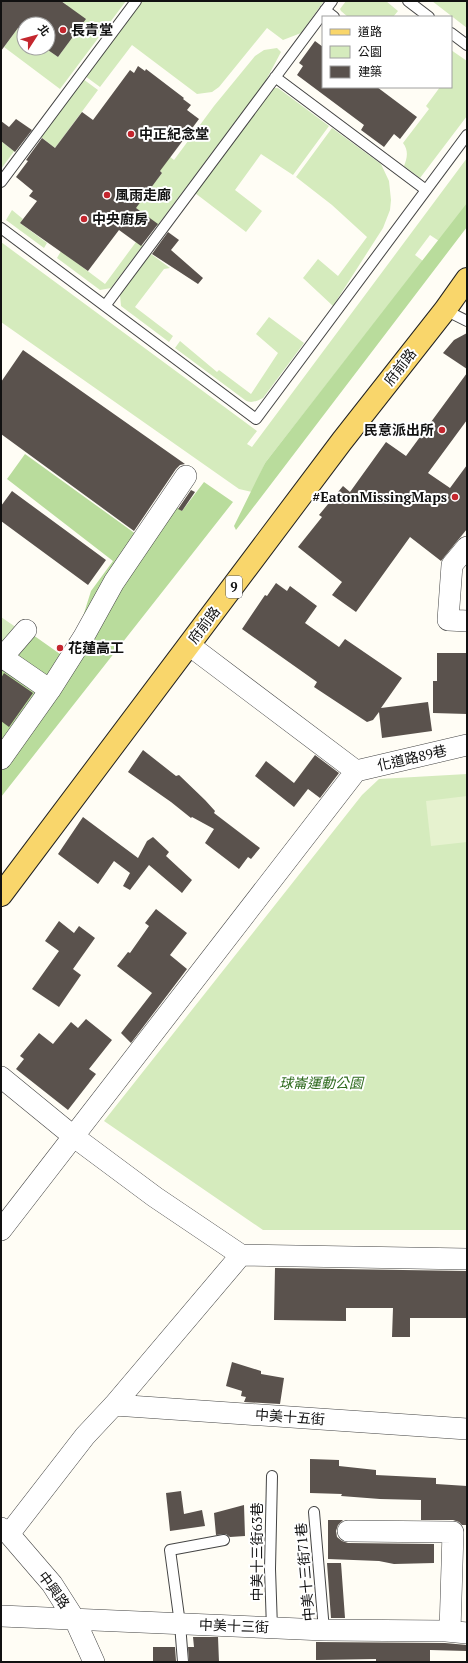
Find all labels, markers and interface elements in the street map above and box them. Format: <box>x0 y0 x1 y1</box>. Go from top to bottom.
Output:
north arrow <box>16 16 56 56</box>
legend <box>322 16 452 88</box>
place label: 長青堂 <box>71 20 113 39</box>
text: 北 <box>35 22 53 39</box>
text: 道路 <box>358 24 382 39</box>
marker: 長青堂 <box>58 25 68 35</box>
text: 公園 <box>358 44 382 59</box>
text: 建築 <box>358 64 382 79</box>
place label: 中正紀念堂 <box>139 124 209 143</box>
marker: 中正紀念堂 <box>126 129 136 139</box>
place label: 風雨走廊 <box>115 185 171 204</box>
marker: 風雨走廊 <box>102 190 112 200</box>
place label: 中央廚房 <box>92 209 148 228</box>
marker: 中央廚房 <box>79 214 89 224</box>
street label: 府前路 <box>379 344 420 389</box>
place label: 民意派出所 <box>364 420 434 439</box>
marker: 民意派出所 <box>437 425 447 435</box>
place label: #EatonMissingMaps <box>312 487 447 506</box>
marker: #EatonMissingMaps <box>450 492 460 502</box>
road number: 9 <box>226 576 242 598</box>
street label: 府前路 <box>183 602 224 647</box>
place label: 花蓮高工 <box>68 638 124 657</box>
marker: 花蓮高工 <box>55 643 65 653</box>
street label: 化道路89巷 <box>375 740 449 775</box>
park label: 球崙運動公園 <box>279 1073 365 1092</box>
street label: 中美十五街 <box>254 1405 326 1428</box>
street label: 中美十三街63巷 <box>247 1503 266 1601</box>
street label: 中美十三街71巷 <box>291 1522 318 1622</box>
street label: 中興路 <box>34 1567 74 1612</box>
street label: 中美十三街 <box>199 1615 269 1636</box>

